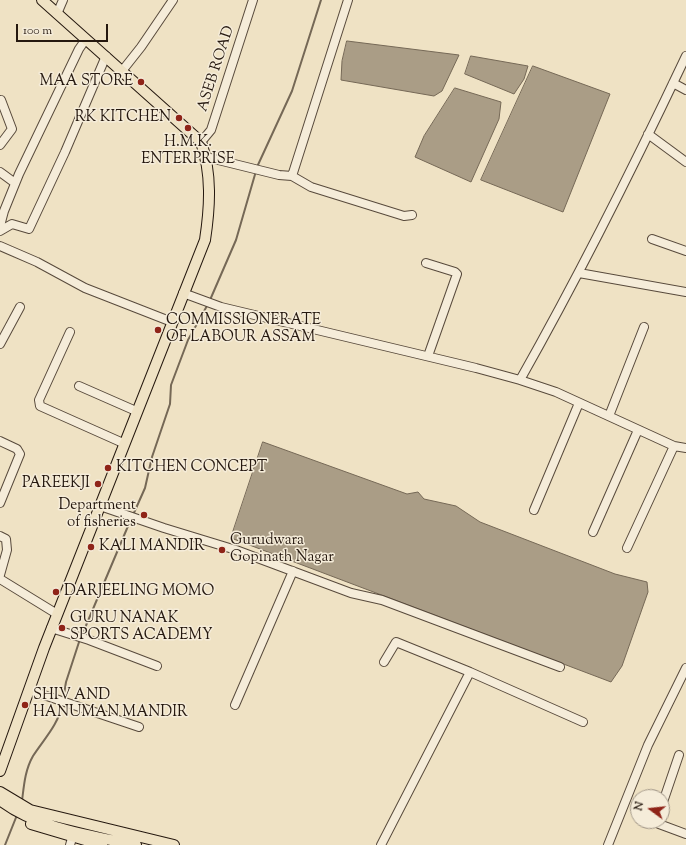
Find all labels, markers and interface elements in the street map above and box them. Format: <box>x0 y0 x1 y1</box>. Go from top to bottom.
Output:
scale bar <box>18 16 110 42</box>
text: 100 m <box>23 22 52 40</box>
street label: ASEB ROAD <box>195 24 239 114</box>
place label: MAA STORE <box>40 73 133 91</box>
marker: MAA STORE <box>136 77 146 87</box>
place label: RK KITCHEN <box>75 109 171 127</box>
marker: RK KITCHEN <box>174 113 184 123</box>
marker: H.M.K. ENTERPRISE <box>183 123 193 133</box>
place label: H.M.K. ENTERPRISE <box>141 134 235 169</box>
place label: COMMISSIONERATE OF LABOUR ASSAM <box>166 312 321 347</box>
marker: COMMISSIONERATE OF LABOUR ASSAM <box>153 325 163 335</box>
place label: KITCHEN CONCEPT <box>116 459 267 477</box>
marker: KITCHEN CONCEPT <box>103 463 113 473</box>
place label: PAREEKJI <box>22 475 90 493</box>
marker: PAREEKJI <box>93 479 103 489</box>
place label: Department of fisheries <box>58 497 136 532</box>
marker: Department of fisheries <box>139 510 149 520</box>
place label: Gurudwara Gopinath Nagar <box>230 532 334 567</box>
place label: KALI MANDIR <box>99 538 205 556</box>
marker: KALI MANDIR <box>86 542 96 552</box>
marker: Gurudwara Gopinath Nagar <box>217 545 227 555</box>
place label: DARJEELING MOMO <box>64 583 214 601</box>
marker: DARJEELING MOMO <box>51 587 61 597</box>
place label: GURU NANAK SPORTS ACADEMY <box>70 610 213 645</box>
marker: GURU NANAK SPORTS ACADEMY <box>57 623 67 633</box>
place label: SHIV AND HANUMAN MANDIR <box>33 687 188 722</box>
marker: SHIV AND HANUMAN MANDIR <box>20 700 30 710</box>
north arrow <box>630 789 670 829</box>
text: N <box>631 800 648 812</box>

